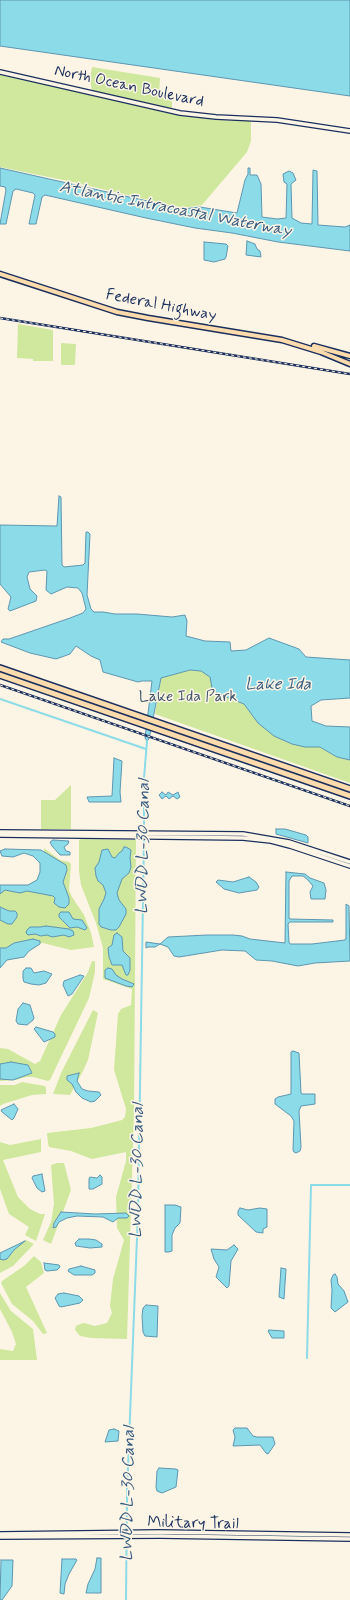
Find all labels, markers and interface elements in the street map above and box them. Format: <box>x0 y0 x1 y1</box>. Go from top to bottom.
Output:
street label: North Ocean Boulevard <box>53 62 205 112</box>
water label: Atlantic Intracoastal Waterway <box>57 178 293 242</box>
street label: Federal Highway <box>104 286 218 326</box>
water label: Lake Ida <box>245 675 311 695</box>
park label: Lake Ida Park <box>139 688 237 708</box>
water label: LWDD L-30 Canal <box>133 779 155 915</box>
water label: LWDD L-30 Canal <box>127 1103 149 1239</box>
water label: LWDD L-30 Canal <box>118 1426 140 1562</box>
street label: Military Trail <box>147 1514 239 1534</box>

